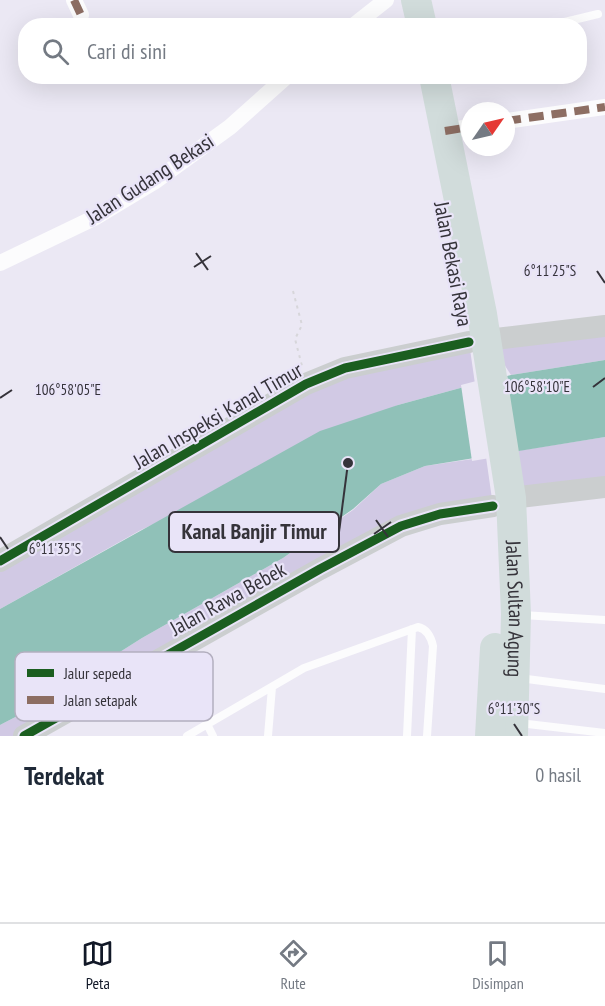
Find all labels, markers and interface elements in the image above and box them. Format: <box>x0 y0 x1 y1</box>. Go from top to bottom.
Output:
search box <box>18 18 587 84</box>
icon: search <box>39 35 72 68</box>
text: Cari di sini <box>87 37 167 65</box>
north arrow <box>461 102 515 156</box>
street label: Jalan Gudang Bekasi <box>80 127 219 230</box>
street label: Jalan Bekasi Raya <box>428 198 479 329</box>
text: 6°11'25"S <box>524 261 576 280</box>
street label: Jalan Inspeksi Kanal Timur <box>127 356 307 475</box>
text: 106°58'10"E <box>504 377 570 396</box>
text: 106°58'05"E <box>35 380 101 399</box>
callout: Kanal Banjir Timur <box>169 512 339 552</box>
text: Kanal Banjir Timur <box>181 517 327 545</box>
text: 6°11'35"S <box>29 539 81 558</box>
street label: Jalan Sultan Agung <box>500 539 530 678</box>
street label: Jalan Rawa Bebek <box>164 556 291 642</box>
legend <box>15 652 213 721</box>
text: Jalur sepeda <box>63 663 132 683</box>
text: Jalan setapak <box>63 690 138 710</box>
text: 6°11'30"S <box>488 699 540 718</box>
text: Terdekat <box>24 759 104 792</box>
text: 0 hasil <box>535 762 581 788</box>
tab: Peta <box>81 937 114 993</box>
tab: Rute <box>277 937 310 993</box>
tab: Disimpan <box>472 937 524 993</box>

